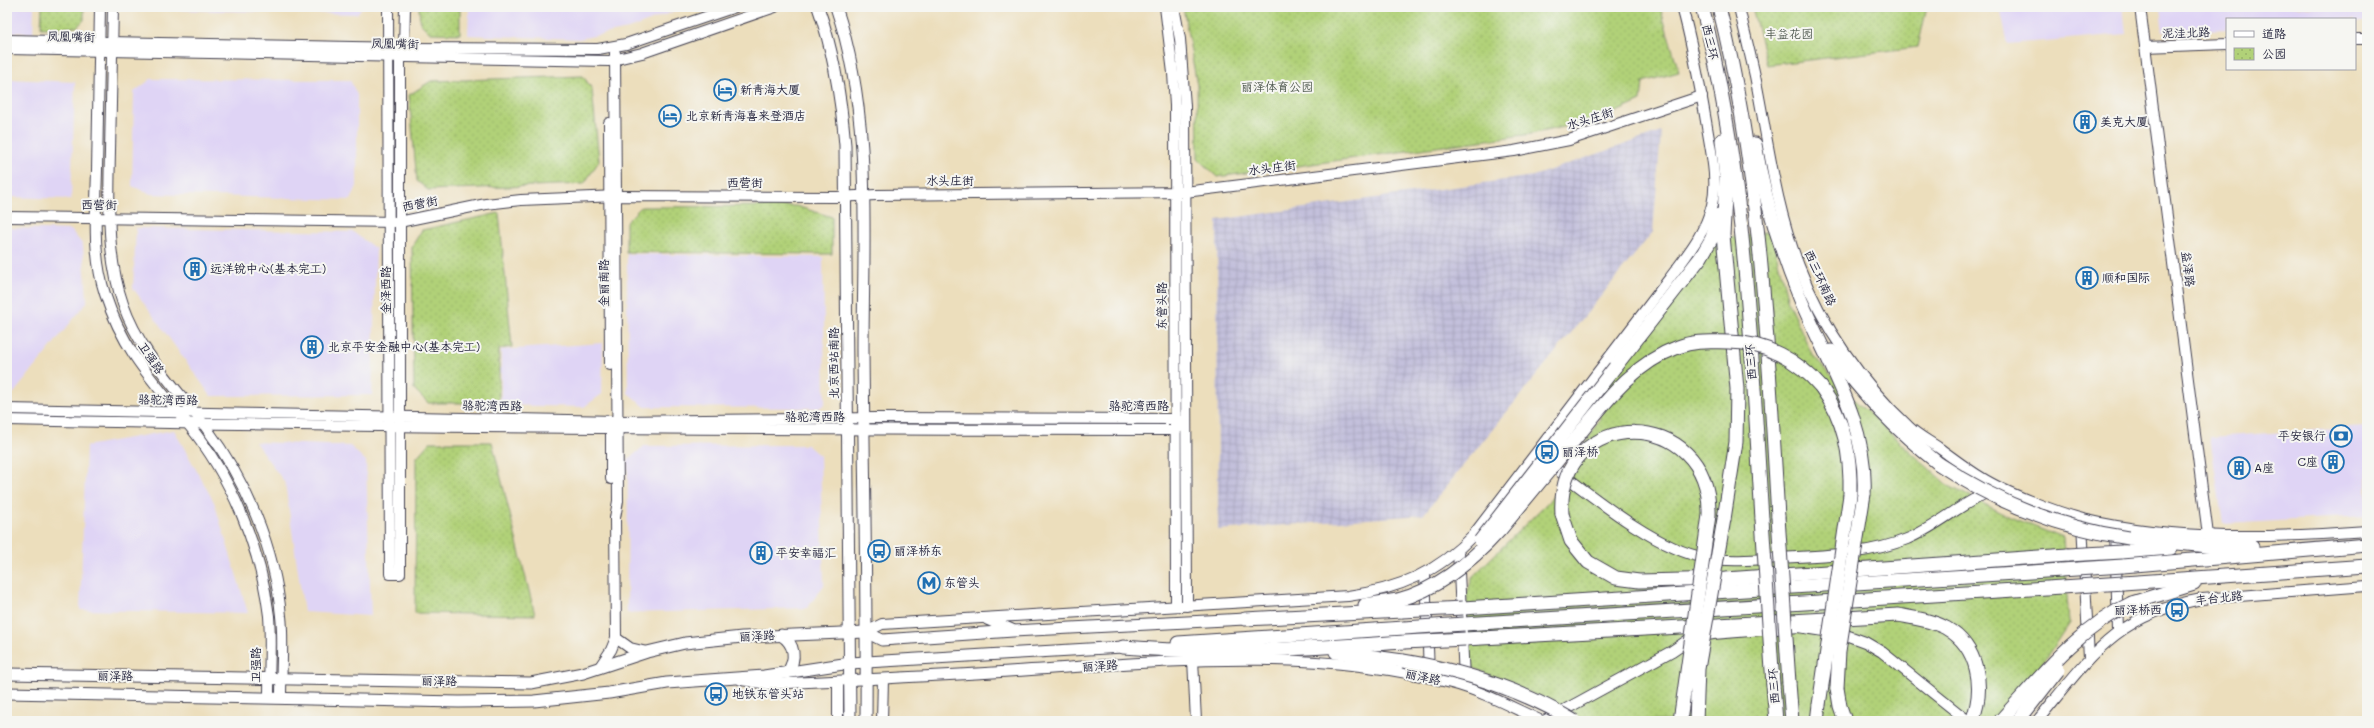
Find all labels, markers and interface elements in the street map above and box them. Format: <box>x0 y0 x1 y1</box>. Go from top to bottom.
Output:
legend <box>2226 18 2356 70</box>
street label: 西三环 <box>1699 22 1723 61</box>
street label: 泥洼北路 <box>2162 23 2210 41</box>
park label: 丰益花园 <box>1765 25 1813 41</box>
text: 道路 <box>2262 25 2286 41</box>
street label: 凤凰嘴街 <box>47 28 95 44</box>
street label: 凤凰嘴街 <box>371 35 419 51</box>
text: 公园 <box>2262 45 2286 61</box>
hotel icon: 新青海大厦 <box>712 77 738 103</box>
park label: 丽泽体育公园 <box>1241 78 1313 94</box>
place label: 新青海大厦 <box>740 81 800 97</box>
hotel icon: 北京新青海喜来登酒店 <box>657 103 683 129</box>
street label: 水头庄街 <box>1564 103 1615 133</box>
place label: 北京新青海喜来登酒店 <box>686 107 806 123</box>
building icon: 美克大厦 <box>2072 109 2098 135</box>
place label: 美克大厦 <box>2100 113 2148 129</box>
street label: 水头庄街 <box>1247 156 1297 178</box>
street label: 水头庄街 <box>926 172 974 188</box>
street label: 西营街 <box>727 174 763 190</box>
street label: 西营街 <box>401 192 439 214</box>
street label: 西营街 <box>81 196 117 212</box>
street label: 西三环南路 <box>1801 247 1840 308</box>
street label: 益泽路 <box>2179 250 2199 288</box>
building icon: 远洋锐中心(基本完工) <box>182 256 208 282</box>
street label: 金丽南路 <box>595 259 611 307</box>
place label: 远洋锐中心(基本完工) <box>210 260 326 276</box>
building icon: 顺和国际 <box>2074 265 2100 291</box>
street label: 金泽西路 <box>377 266 393 314</box>
place label: 顺和国际 <box>2102 269 2150 285</box>
street label: 东管头路 <box>1153 282 1169 330</box>
street label: 北京西站南路 <box>825 327 841 399</box>
building icon: 北京平安金融中心(基本完工) <box>299 334 325 360</box>
street label: 卫强路 <box>135 338 169 377</box>
place label: 北京平安金融中心(基本完工) <box>328 338 480 354</box>
street label: 西三环 <box>1741 344 1759 381</box>
street label: 骆驼湾西路 <box>138 390 198 408</box>
street label: 骆驼湾西路 <box>462 396 522 414</box>
street label: 骆驼湾西路 <box>1109 397 1169 413</box>
street label: 骆驼湾西路 <box>785 408 845 424</box>
bank icon: 平安银行 <box>2328 423 2354 449</box>
place label: 平安银行 <box>2278 427 2326 443</box>
bus stop icon: 丽泽桥 <box>1534 439 1560 465</box>
place label: 丽泽桥 <box>1562 443 1599 459</box>
building icon: C座 <box>2320 449 2346 475</box>
place label: C座 <box>2297 453 2318 469</box>
building icon: A座 <box>2226 455 2252 481</box>
place label: A座 <box>2254 459 2274 475</box>
bus stop icon: 丽泽桥东 <box>866 538 892 564</box>
building icon: 平安幸福汇 <box>748 540 774 566</box>
place label: 丽泽桥东 <box>894 542 942 558</box>
place label: 平安幸福汇 <box>776 544 836 560</box>
metro station icon: 东管头 <box>916 570 942 596</box>
place label: 东管头 <box>944 574 980 590</box>
street label: 丰台北路 <box>2194 587 2244 607</box>
bus stop icon: 丽泽桥西 <box>2164 597 2190 623</box>
place label: 丽泽桥西 <box>2114 601 2162 617</box>
street label: 丽泽路 <box>739 626 775 644</box>
street label: 卫强路 <box>247 647 263 683</box>
street label: 丽泽路 <box>1081 656 1118 674</box>
street label: 丽泽路 <box>1404 664 1442 688</box>
street label: 丽泽路 <box>97 667 133 683</box>
street label: 西三环 <box>1764 668 1782 705</box>
street label: 丽泽路 <box>421 672 457 688</box>
bus stop icon: 地铁东管头站 <box>703 681 729 707</box>
place label: 地铁东管头站 <box>732 685 804 701</box>

